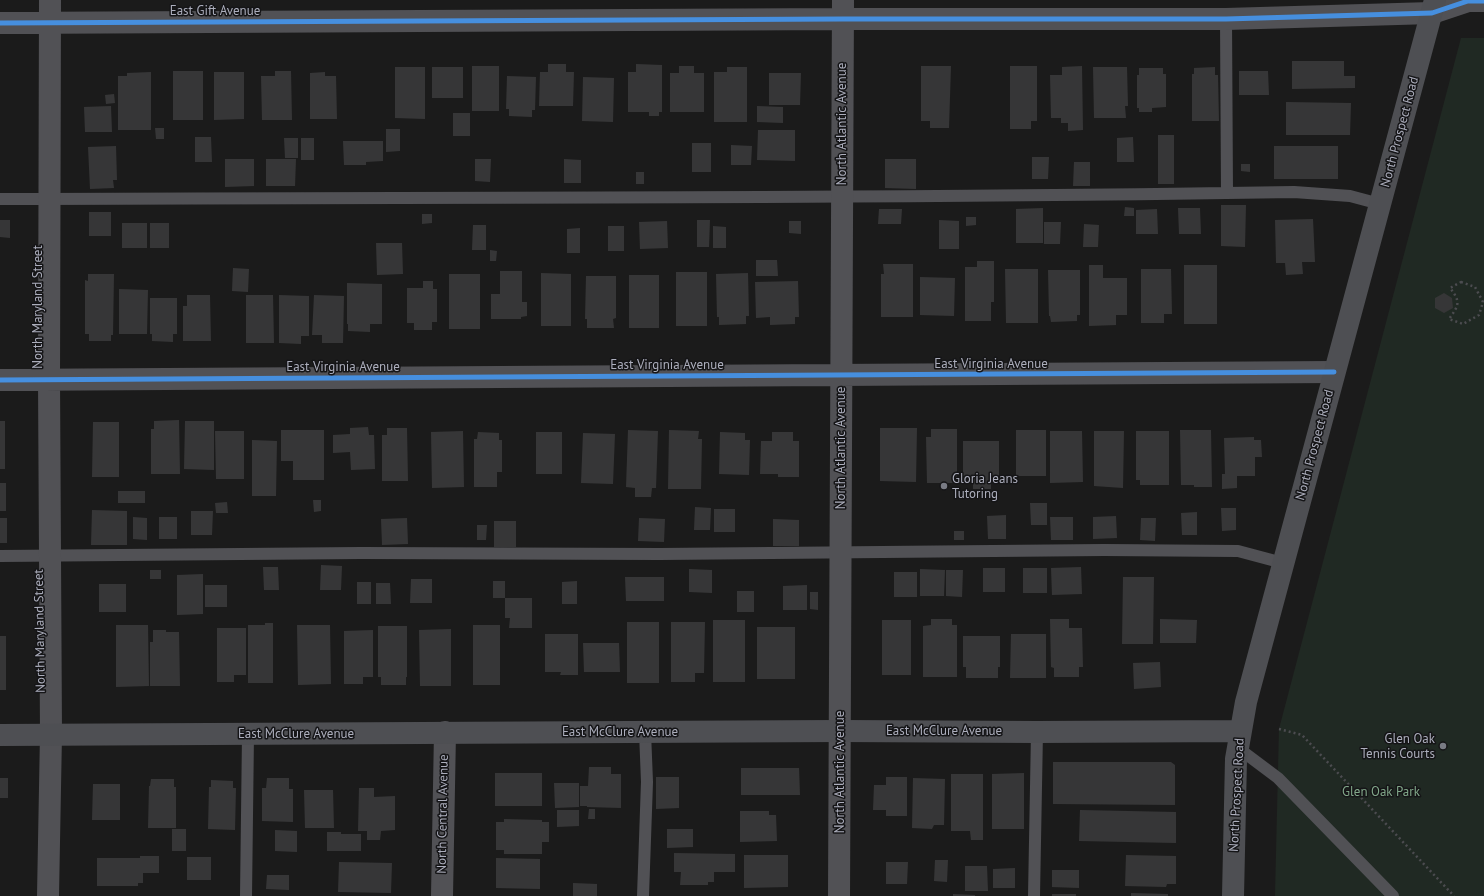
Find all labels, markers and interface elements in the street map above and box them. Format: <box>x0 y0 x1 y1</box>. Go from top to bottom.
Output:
street label: East Gift Avenue <box>170 3 260 19</box>
street label: North Atlantic Avenue <box>834 63 850 185</box>
street label: North Prospect Road <box>1378 75 1422 189</box>
street label: North Maryland Street <box>30 245 46 369</box>
street label: East Virginia Avenue <box>934 356 1048 372</box>
street label: East Virginia Avenue <box>610 357 724 373</box>
street label: East Virginia Avenue <box>286 359 400 375</box>
street label: North Atlantic Avenue <box>833 387 849 509</box>
street label: North Prospect Road <box>1293 388 1337 502</box>
place label: Gloria Jeans Tutoring <box>952 471 1018 502</box>
marker: Gloria Jeans Tutoring <box>939 481 949 491</box>
street label: North Maryland Street <box>31 569 49 693</box>
street label: North Atlantic Avenue <box>832 711 848 833</box>
street label: East McClure Avenue <box>886 723 1002 739</box>
street label: East McClure Avenue <box>562 724 678 740</box>
street label: East McClure Avenue <box>238 726 354 742</box>
place label: Glen Oak Tennis Courts <box>1361 731 1435 762</box>
street label: North Prospect Road <box>1226 738 1248 852</box>
marker: Glen Oak Tennis Courts <box>1438 741 1448 751</box>
street label: North Central Avenue <box>434 754 452 874</box>
park label: Glen Oak Park <box>1342 784 1420 800</box>

